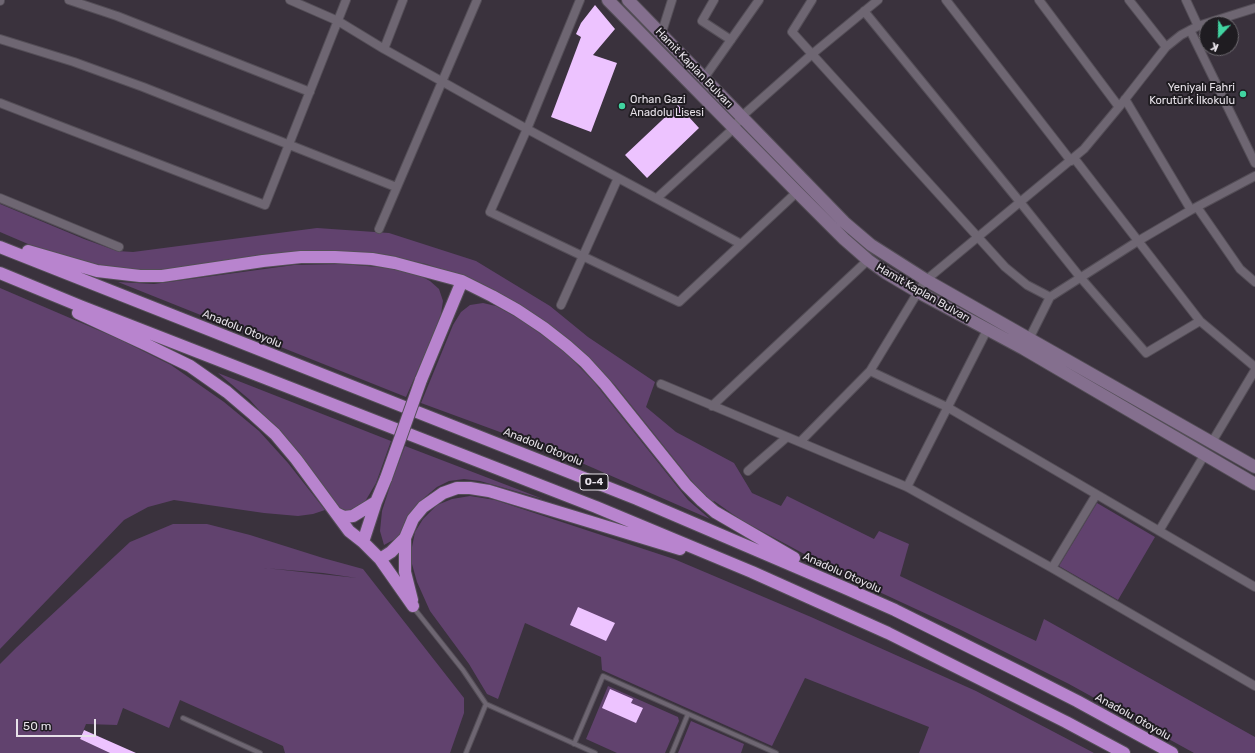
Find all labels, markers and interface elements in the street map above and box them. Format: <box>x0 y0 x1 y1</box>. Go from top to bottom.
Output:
north arrow <box>1199 16 1239 56</box>
street label: Hamit Kaplan Bulvarı <box>652 25 736 111</box>
text: K <box>1209 39 1221 54</box>
place label: Yeniyalı Fahri Korutürk İlkokulu <box>1149 81 1235 107</box>
marker: Yeniyalı Fahri Korutürk İlkokulu <box>1238 89 1248 99</box>
place label: Orhan Gazi Anadolu Lisesi <box>630 93 704 119</box>
marker: Orhan Gazi Anadolu Lisesi <box>617 101 627 111</box>
street label: Hamit Kaplan Bulvarı <box>874 261 972 325</box>
street label: Anadolu Otoyolu <box>200 307 284 351</box>
street label: Anadolu Otoyolu <box>501 425 585 469</box>
road number: O-4 <box>580 474 608 490</box>
street label: Anadolu Otoyolu <box>801 550 883 596</box>
street label: Anadolu Otoyolu <box>1093 691 1173 743</box>
scale bar <box>18 711 98 737</box>
text: 50 m <box>23 719 51 733</box>

